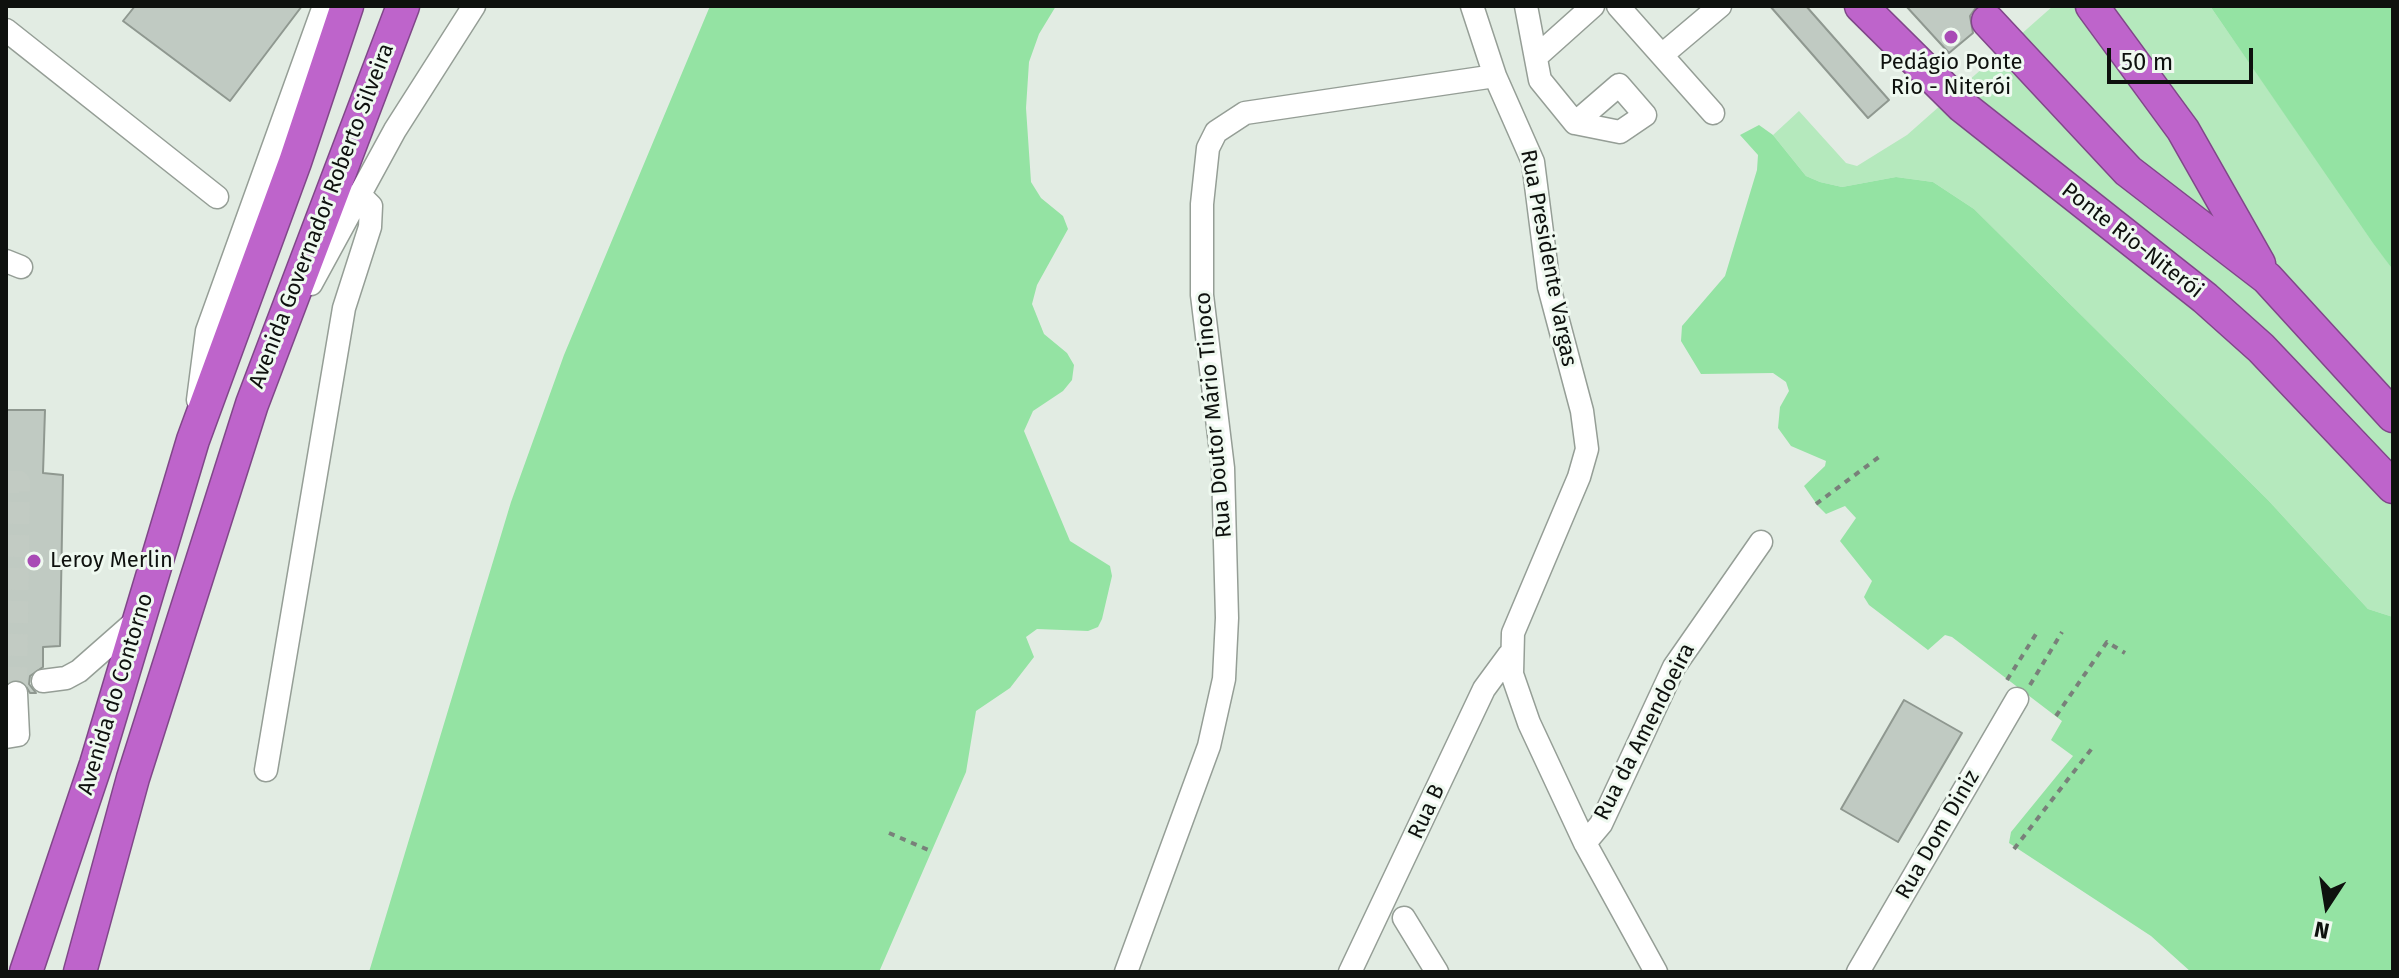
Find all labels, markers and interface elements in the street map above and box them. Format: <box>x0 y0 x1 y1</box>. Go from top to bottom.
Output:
marker: Pedágio Ponte Rio - Niterói <box>1942 28 1960 46</box>
scale bar <box>2111 32 2257 82</box>
street label: Avenida Governador Roberto Silveira <box>244 40 400 392</box>
text: 50 m <box>2121 48 2173 76</box>
place label: Pedágio Ponte Rio - Niterói <box>1880 50 2022 102</box>
street label: Rua Presidente Vargas <box>1514 147 1582 369</box>
street label: Ponte Rio-Niterói <box>2056 178 2208 304</box>
street label: Rua Doutor Mário Tinoco <box>1190 291 1238 539</box>
place label: Leroy Merlin <box>50 548 173 574</box>
marker: Leroy Merlin <box>25 552 43 570</box>
street label: Avenida do Contorno <box>73 590 159 798</box>
street label: Rua da Amendoeira <box>1589 639 1701 825</box>
street label: Rua Dom Diniz <box>1890 766 1986 904</box>
street label: Rua B <box>1403 780 1451 844</box>
north arrow <box>2287 866 2367 946</box>
text: N <box>2312 915 2332 945</box>

